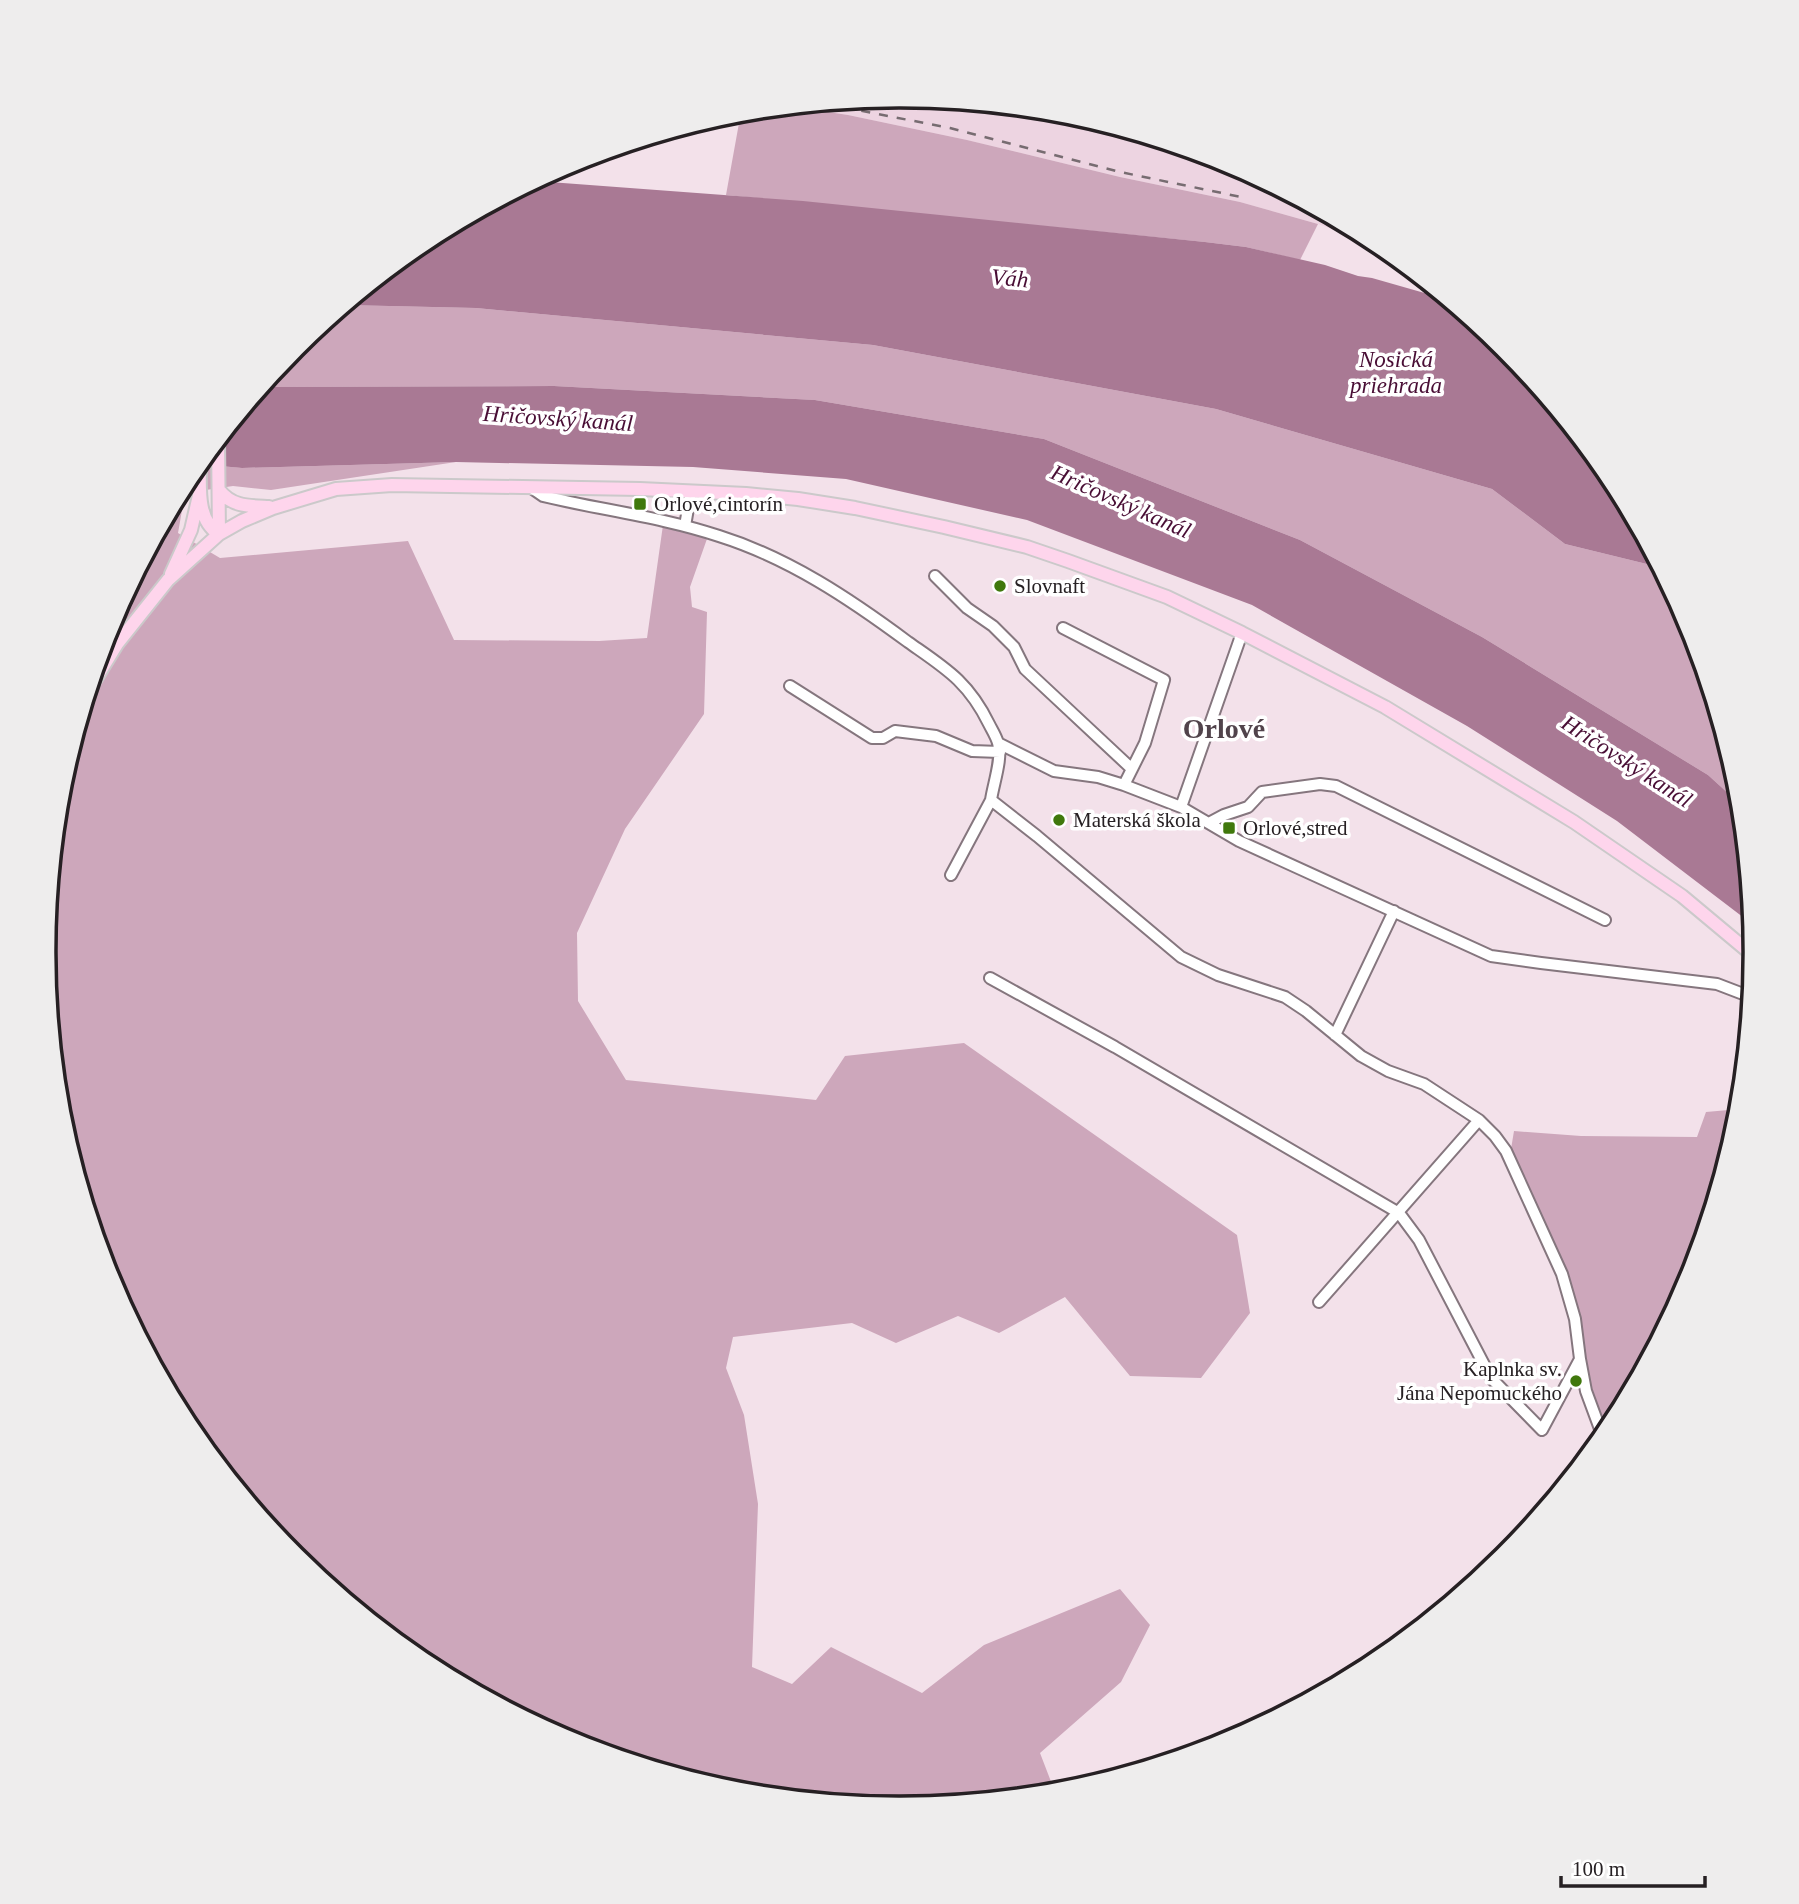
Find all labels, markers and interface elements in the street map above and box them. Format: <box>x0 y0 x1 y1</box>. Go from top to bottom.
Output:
water label: Váh <box>990 264 1030 293</box>
water label: Nosická priehrada <box>1348 347 1442 398</box>
water label: Hričovský kanál <box>481 401 634 436</box>
water label: Hričovský kanál <box>1046 459 1194 543</box>
place label: Orlové,cintorín <box>654 492 783 516</box>
marker: Orlové,cintorín <box>632 496 648 512</box>
place label: Slovnaft <box>1014 574 1085 598</box>
marker: Slovnaft <box>992 578 1008 594</box>
water label: Hričovský kanál <box>1556 710 1696 813</box>
district label: Orlové <box>1183 713 1265 744</box>
place label: Materská škola <box>1073 808 1201 832</box>
marker: Materská škola <box>1051 812 1067 828</box>
place label: Orlové,stred <box>1243 816 1348 840</box>
marker: Orlové,stred <box>1221 820 1237 836</box>
place label: Kaplnka sv. Jána Nepomuckého <box>1397 1357 1562 1405</box>
marker: Kaplnka sv. Jána Nepomuckého <box>1568 1373 1584 1389</box>
scale bar <box>1561 1844 1704 1888</box>
text: 100 m <box>1572 1857 1625 1881</box>

